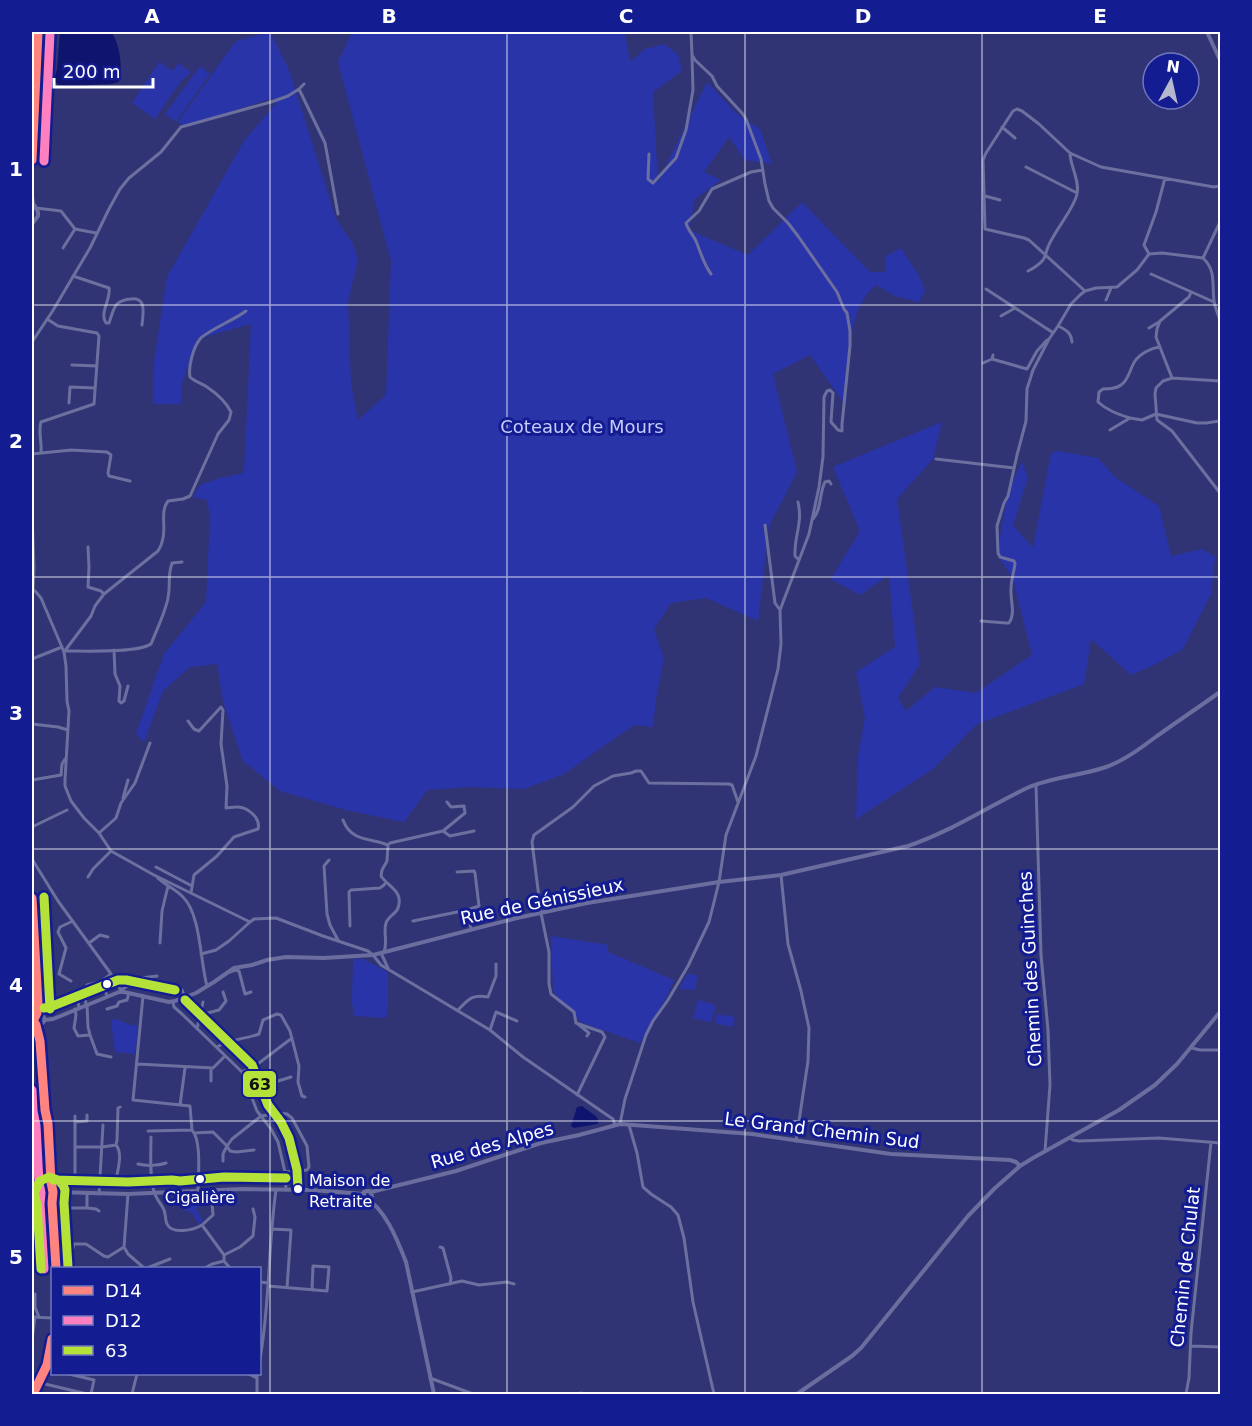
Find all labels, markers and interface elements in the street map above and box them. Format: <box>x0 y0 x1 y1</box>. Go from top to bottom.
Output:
text: A <box>144 4 160 28</box>
text: B <box>381 4 397 28</box>
text: C <box>619 4 633 28</box>
text: D <box>855 4 871 28</box>
text: E <box>1093 4 1107 28</box>
scale bar <box>54 51 153 89</box>
north arrow <box>1141 51 1201 111</box>
text: N <box>1165 56 1181 77</box>
text: 200 m <box>63 61 121 82</box>
text: 1 <box>9 157 23 181</box>
park label: Coteaux de Mours <box>500 416 664 437</box>
text: 2 <box>9 429 23 453</box>
text: 3 <box>9 701 23 725</box>
street label: Chemin des Guinches <box>1014 871 1046 1067</box>
street label: Rue de Génissieux <box>458 873 626 929</box>
text: 4 <box>9 973 23 997</box>
unlabelled marker <box>101 978 113 990</box>
line badge: 63 <box>242 1070 277 1098</box>
text: 63 <box>249 1075 271 1094</box>
street label: Le Grand Chemin Sud <box>723 1108 921 1152</box>
street label: Rue des Alpes <box>428 1117 556 1173</box>
place label: Maison de Retraite <box>309 1171 390 1211</box>
marker: Cigalière <box>194 1173 206 1185</box>
marker: Maison de Retraite <box>292 1183 304 1195</box>
street label: Chemin de Chulat <box>1166 1186 1204 1348</box>
place label: Cigalière <box>165 1188 235 1207</box>
text: 5 <box>9 1245 23 1269</box>
legend <box>51 1267 261 1375</box>
text: D14 <box>105 1280 142 1301</box>
text: D12 <box>105 1310 142 1331</box>
text: 63 <box>105 1340 128 1361</box>

